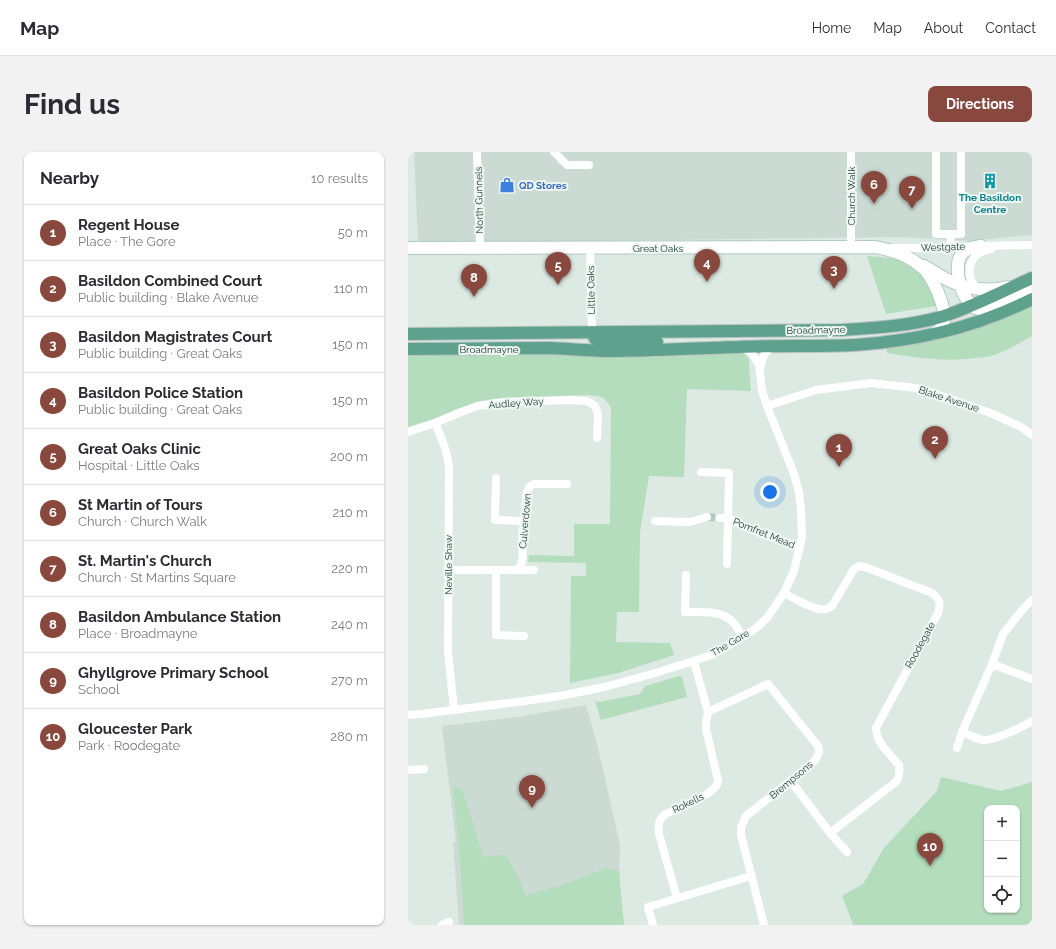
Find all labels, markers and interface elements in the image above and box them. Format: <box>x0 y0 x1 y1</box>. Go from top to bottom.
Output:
text: Map <box>20 17 59 39</box>
text: Home <box>812 20 851 36</box>
text: Map <box>873 20 902 36</box>
text: About <box>924 20 963 36</box>
text: Contact <box>985 20 1036 36</box>
button: Directions <box>928 86 1032 122</box>
text: Find us <box>24 88 120 121</box>
street label: North Gunnels <box>473 166 485 234</box>
street label: Church Walk <box>846 166 857 225</box>
text: Nearby <box>40 168 99 188</box>
text: 10 results <box>311 171 368 186</box>
pin: 6 <box>861 171 887 204</box>
building icon: The Basildon Centre <box>981 172 999 190</box>
shop icon: QD Stores <box>498 176 516 194</box>
pin: 7 <box>899 176 925 209</box>
place label: QD Stores <box>519 180 567 191</box>
place label: The Basildon Centre <box>959 192 1021 215</box>
text: Regent House <box>78 216 179 234</box>
text: 1 <box>50 225 56 240</box>
text: 50 m <box>338 225 368 240</box>
text: Place · The Gore <box>78 234 176 249</box>
street label: Westgate <box>921 241 966 253</box>
street label: Great Oaks <box>633 243 684 254</box>
pin: 4 <box>694 249 720 282</box>
pin: 5 <box>545 252 571 285</box>
pin: 3 <box>821 256 847 289</box>
pin: 8 <box>461 264 487 297</box>
street label: Little Oaks <box>585 265 597 315</box>
text: Basildon Combined Court <box>78 272 262 290</box>
text: 2 <box>49 281 57 296</box>
text: 110 m <box>334 281 368 296</box>
text: Public building · Blake Avenue <box>78 290 258 305</box>
street label: Broadmayne <box>786 324 846 336</box>
text: Basildon Magistrates Court <box>78 328 272 346</box>
text: 3 <box>49 337 57 352</box>
text: 150 m <box>332 337 368 352</box>
street label: Broadmayne <box>459 344 519 355</box>
text: Public building · Great Oaks <box>78 346 242 361</box>
text: Basildon Police Station <box>78 384 243 402</box>
street label: Blake Avenue <box>917 384 981 414</box>
text: 4 <box>49 393 57 408</box>
text: 150 m <box>332 393 368 408</box>
street label: Audley Way <box>488 396 545 410</box>
text: Public building · Great Oaks <box>78 402 242 417</box>
pin: 2 <box>922 426 948 459</box>
pin: 1 <box>826 434 852 467</box>
text: Great Oaks Clinic <box>78 440 201 458</box>
text: 5 <box>49 449 57 464</box>
text: 200 m <box>330 449 368 464</box>
text: Hospital · Little Oaks <box>78 458 200 473</box>
your location <box>760 482 780 502</box>
street label: Culverdown <box>517 493 533 549</box>
text: St Martin of Tours <box>78 496 203 514</box>
text: 6 <box>49 505 57 520</box>
text: 210 m <box>332 505 368 520</box>
text: Church · Church Walk <box>78 514 207 529</box>
street label: Pomfret Mead <box>731 516 797 550</box>
street label: Neville Shaw <box>443 535 454 595</box>
text: St. Martin's Church <box>78 552 212 570</box>
text: 7 <box>49 561 57 576</box>
text: 220 m <box>331 561 368 576</box>
text: Church · St Martins Square <box>78 570 236 585</box>
text: Basildon Ambulance Station <box>78 608 281 626</box>
text: 8 <box>49 617 57 632</box>
text: 240 m <box>331 617 368 632</box>
street label: Roodegate <box>903 620 937 670</box>
text: Place · Broadmayne <box>78 626 198 641</box>
street label: The Gore <box>709 627 751 659</box>
text: Ghyllgrove Primary School <box>78 664 269 682</box>
text: 9 <box>49 673 57 688</box>
text: 270 m <box>331 673 368 688</box>
text: School <box>78 682 120 697</box>
text: Gloucester Park <box>78 720 192 738</box>
text: 10 <box>46 729 60 744</box>
text: 280 m <box>330 729 368 744</box>
text: Park · Roodegate <box>78 738 180 753</box>
street label: Brempsons <box>767 759 815 801</box>
pin: 9 <box>519 775 545 808</box>
street label: Rokells <box>671 791 706 815</box>
map controls <box>984 805 1020 913</box>
button: + <box>984 805 1020 841</box>
pin: 10 <box>917 833 943 866</box>
button: − <box>984 841 1020 877</box>
button: locate <box>984 877 1020 913</box>

